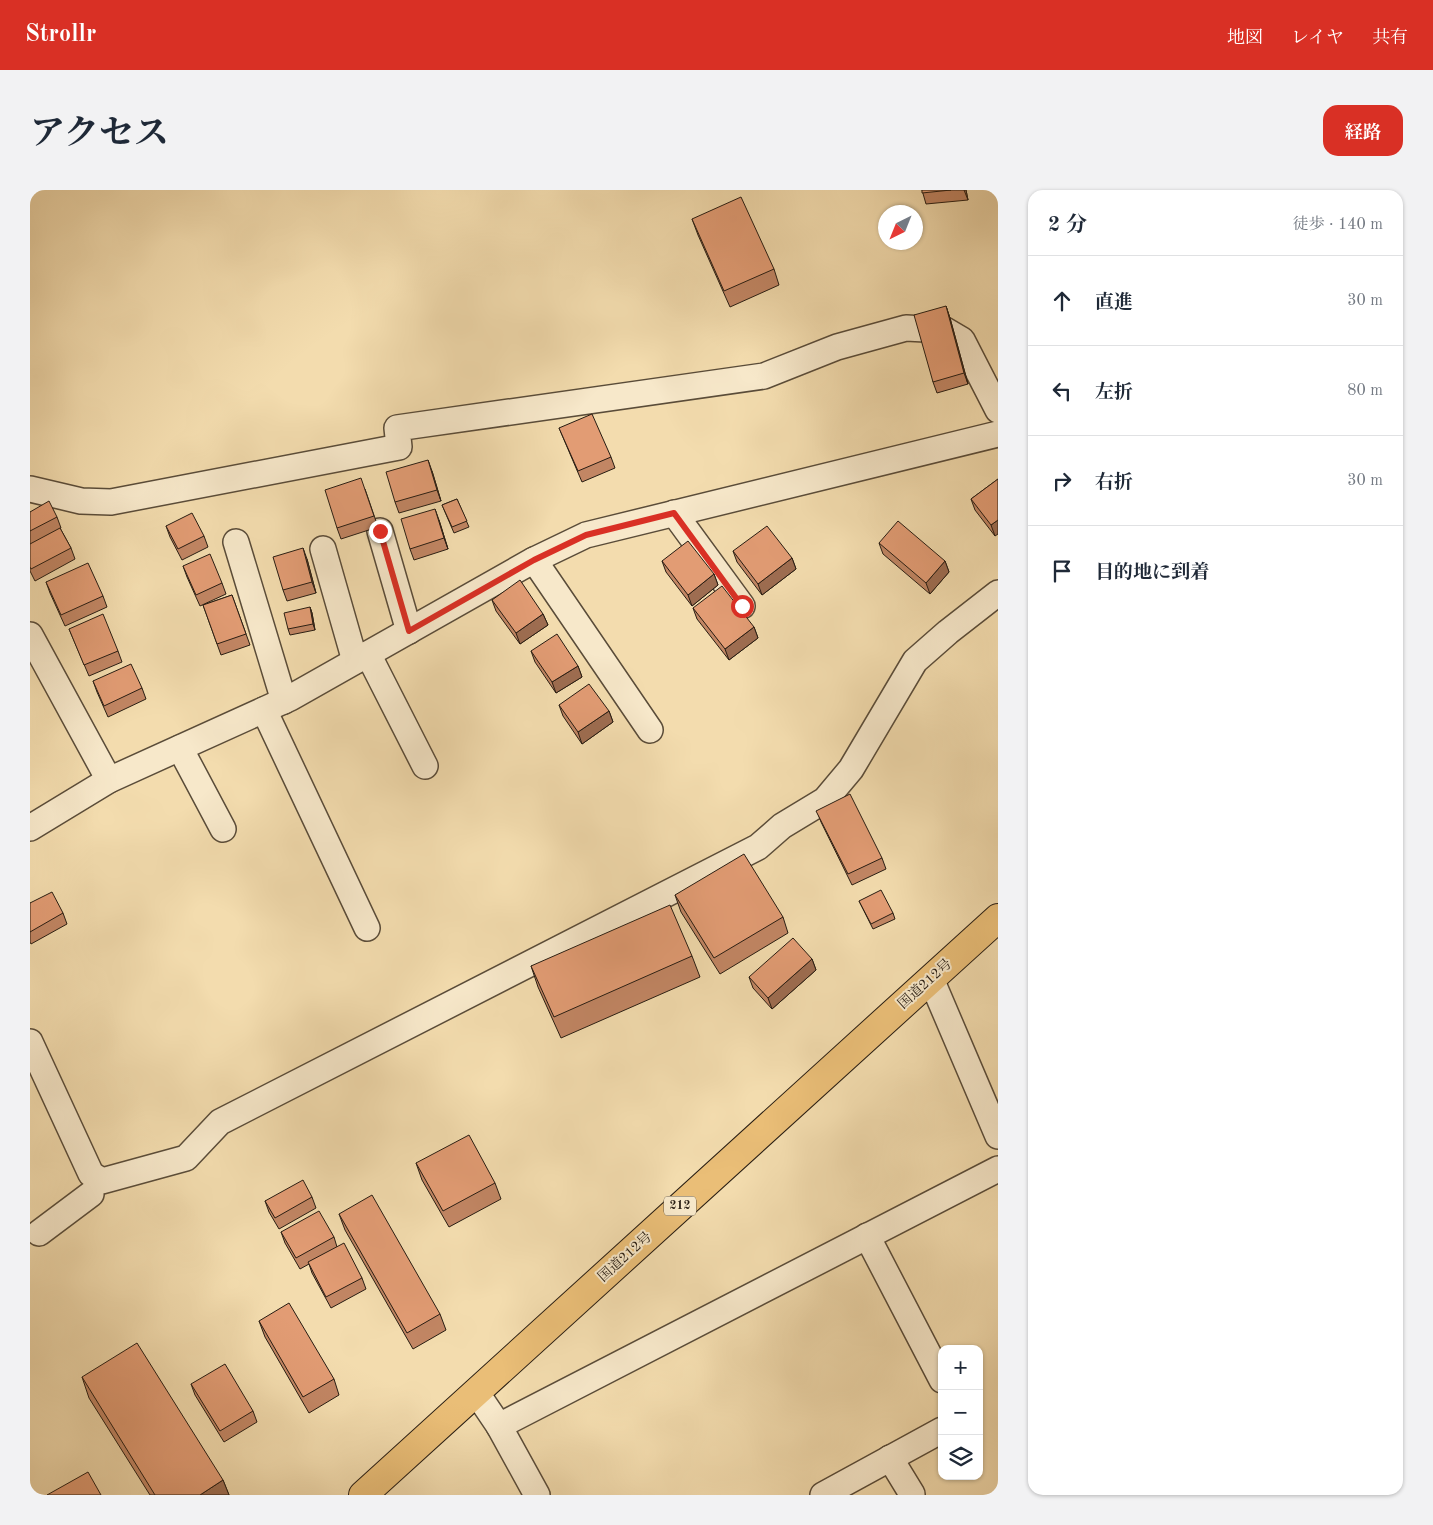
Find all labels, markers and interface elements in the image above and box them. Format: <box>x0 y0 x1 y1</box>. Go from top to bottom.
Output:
text: Strollr <box>25 23 96 47</box>
text: 地図 <box>1227 29 1263 47</box>
text: レイヤ <box>1291 29 1344 47</box>
text: 共有 <box>1372 29 1408 47</box>
button: 経路 <box>1323 105 1403 156</box>
text: アクセス <box>30 117 169 152</box>
north arrow <box>878 205 923 250</box>
text: 2 分 <box>1048 215 1087 236</box>
text: 徒歩 · 140 m <box>1293 217 1383 233</box>
icon: ahead <box>1048 287 1076 315</box>
text: 30 m <box>1347 293 1383 309</box>
text: 直進 <box>1095 294 1133 313</box>
icon: left <box>1048 377 1076 405</box>
text: 80 m <box>1347 383 1383 399</box>
text: 左折 <box>1095 384 1133 403</box>
icon: right <box>1048 467 1076 495</box>
text: 30 m <box>1347 473 1383 489</box>
text: 右折 <box>1095 474 1133 493</box>
route end <box>369 520 392 543</box>
icon: arrive <box>1048 557 1076 585</box>
text: 目的地に到着 <box>1095 564 1209 583</box>
route start <box>731 595 754 618</box>
street label: 国道212号 <box>895 956 954 1011</box>
road number: 212 <box>664 1196 696 1216</box>
street label: 国道212号 <box>595 1229 654 1284</box>
map controls <box>938 1345 983 1480</box>
button: + <box>938 1345 983 1390</box>
button: − <box>938 1390 983 1435</box>
button: layers <box>938 1435 983 1480</box>

